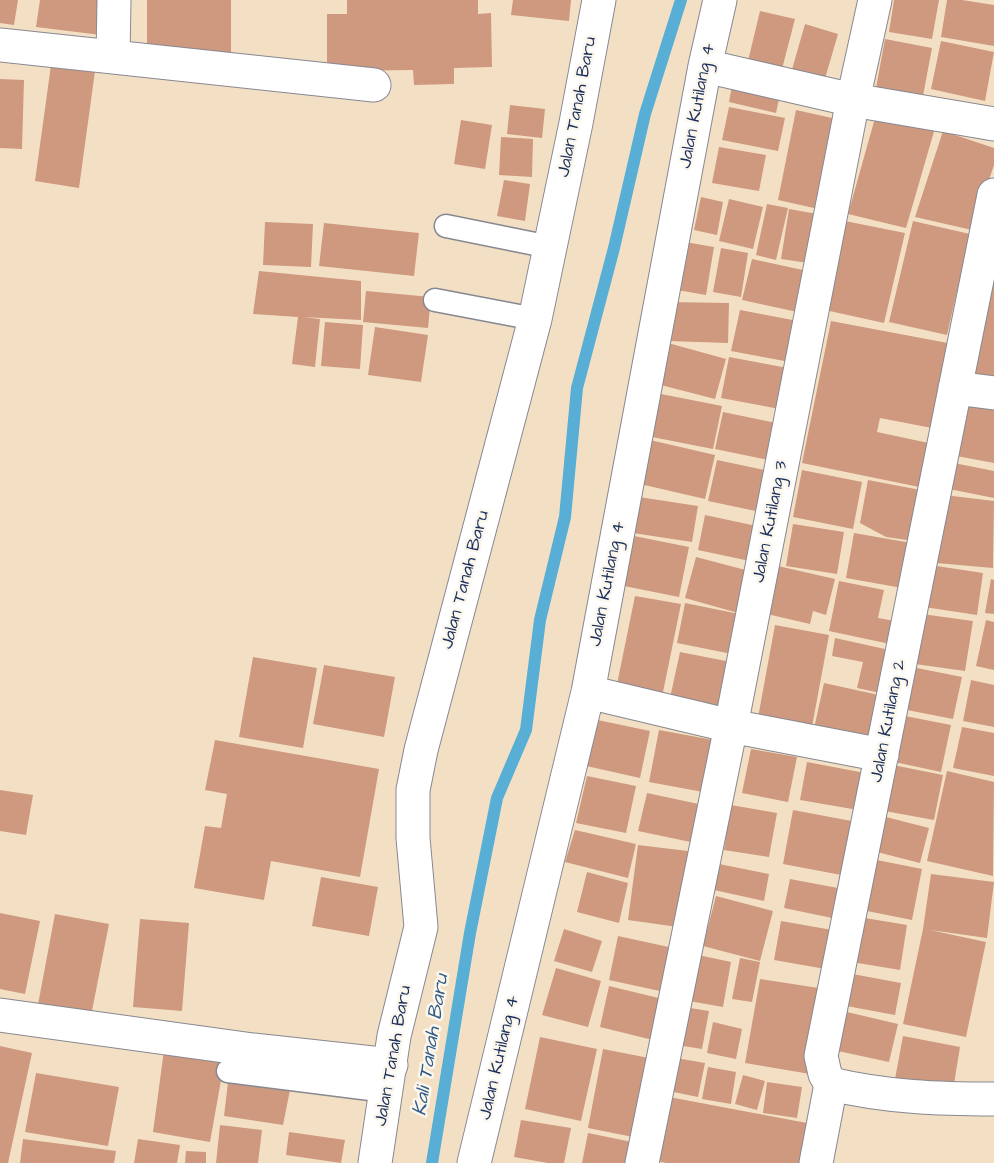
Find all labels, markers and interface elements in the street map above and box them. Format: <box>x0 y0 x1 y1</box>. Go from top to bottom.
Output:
street label: Jalan Tanah Baru <box>554 35 602 179</box>
street label: Jalan Kutilang 4 <box>675 42 721 170</box>
street label: Jalan Kutilang 3 <box>749 459 793 585</box>
street label: Jalan Tanah Baru <box>437 508 495 652</box>
street label: Jalan Kutilang 4 <box>585 520 631 648</box>
street label: Jalan Kutilang 2 <box>867 658 911 784</box>
water label: Kali Tanah Baru <box>409 973 455 1117</box>
street label: Jalan Tanah Baru <box>371 984 417 1128</box>
street label: Jalan Kutilang 4 <box>475 994 525 1122</box>

